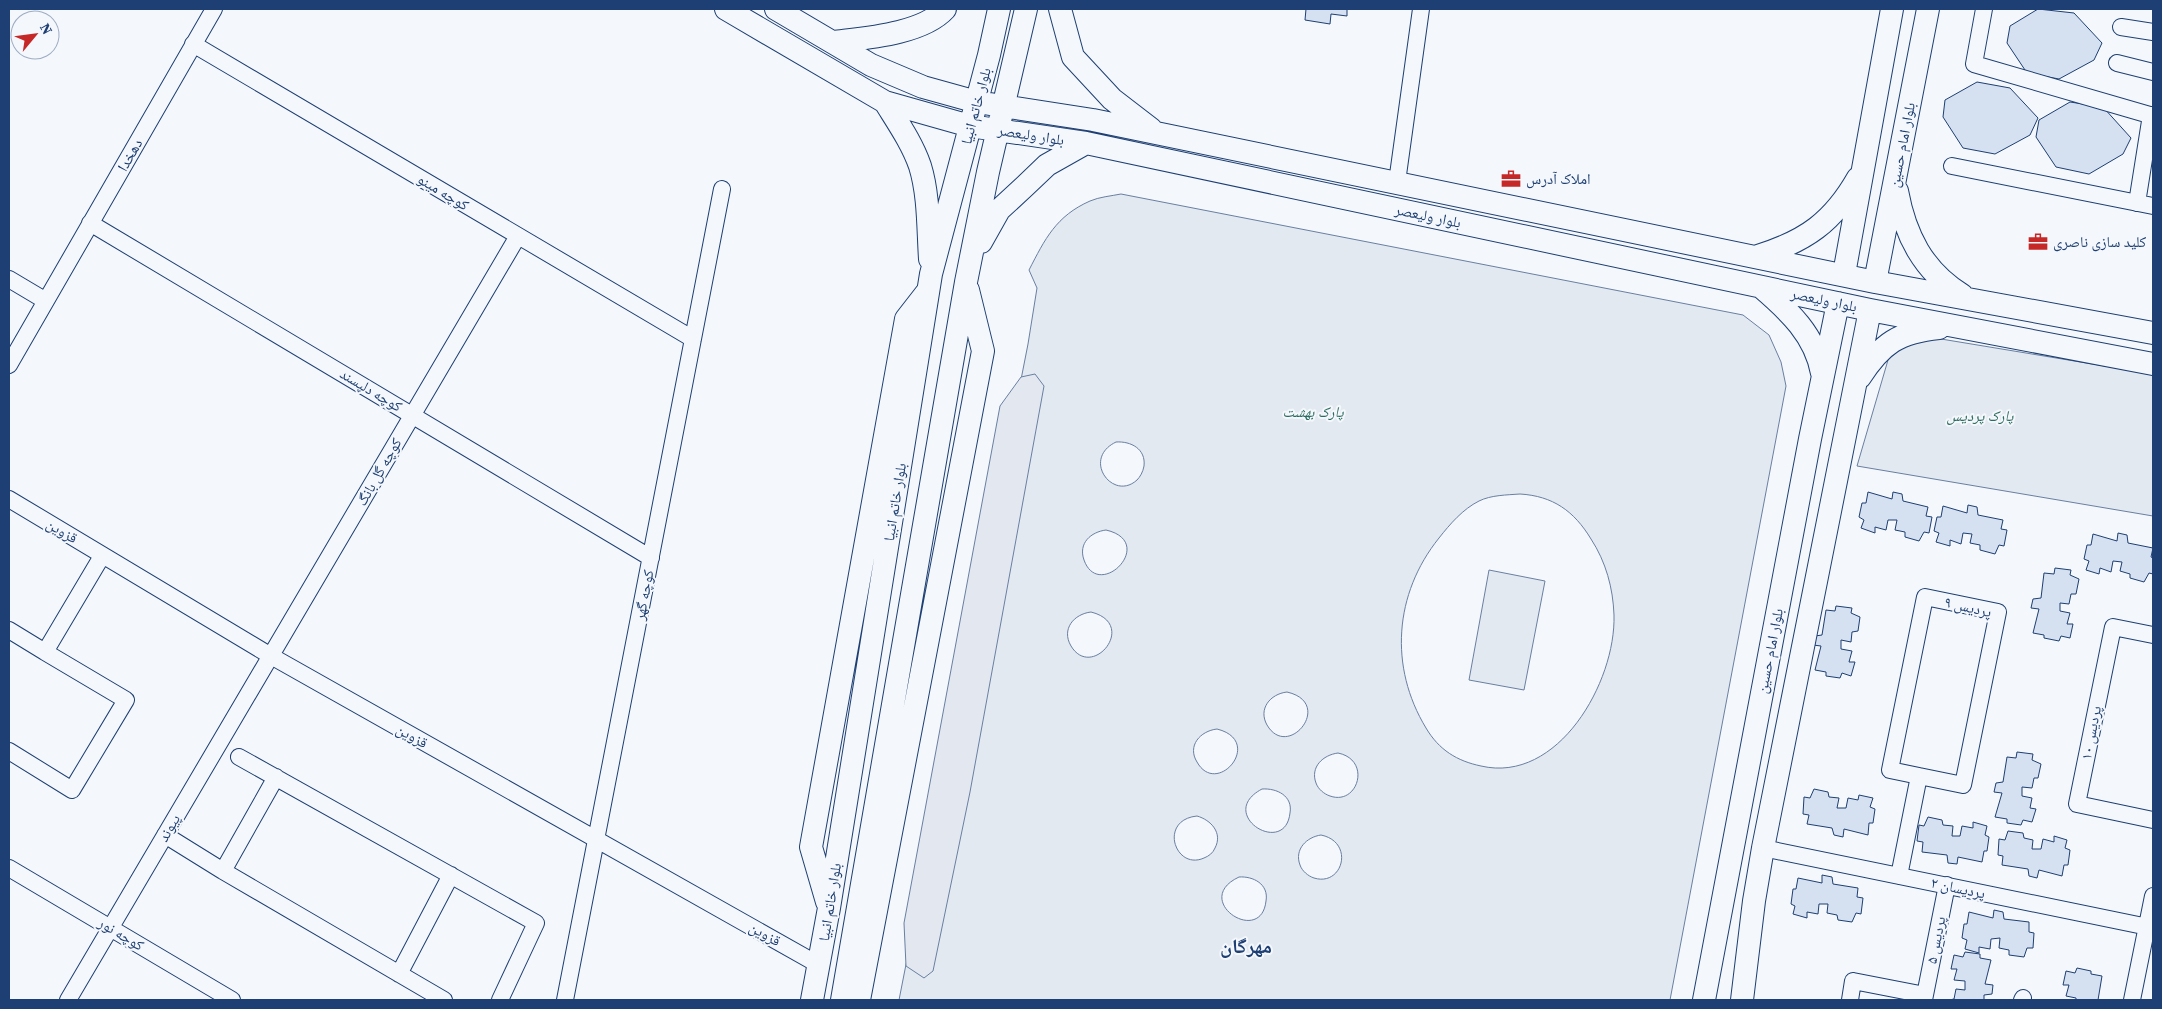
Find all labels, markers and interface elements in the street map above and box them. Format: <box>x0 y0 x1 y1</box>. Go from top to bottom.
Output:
north arrow <box>10 10 60 60</box>
text: N <box>35 19 58 38</box>
street label: بلوار خاتم انبیا <box>955 65 996 147</box>
street label: بلوار امام حسین <box>1883 101 1920 189</box>
street label: بلوار ولیعصر <box>995 119 1066 150</box>
street label: دهخدا <box>112 135 147 175</box>
street label: کوچه مینو <box>414 168 473 215</box>
office icon: املاک آدرس <box>1500 168 1522 190</box>
place label: املاک آدرس <box>1526 168 1591 189</box>
street label: بلوار ولیعصر <box>1392 198 1463 233</box>
office icon: کلید سازی ناصری <box>2027 231 2049 253</box>
place label: کلید سازی ناصری <box>2053 231 2146 252</box>
street label: بلوار ولیعصر <box>1788 282 1859 317</box>
street label: کوچه دلپسند <box>336 363 406 416</box>
park label: پارک بهشت <box>1282 401 1344 422</box>
park label: پارک پردیس <box>1947 405 2014 426</box>
street label: کوچه گل بانگ <box>351 434 406 510</box>
street label: بلوار خاتم انبیا <box>878 461 911 543</box>
street label: قزوین <box>43 513 82 548</box>
street label: کوچه گهر <box>628 568 659 623</box>
street label: پردیس ۹ <box>1942 591 1994 622</box>
street label: بلوار امام حسین <box>1751 607 1788 695</box>
street label: پردیس ۱۰ <box>2075 704 2106 762</box>
street label: قزوین <box>393 718 432 753</box>
street label: پیوند <box>152 810 185 845</box>
street label: بلوار خاتم انبیا <box>813 861 846 943</box>
street label: پردیسان ۲ <box>1929 871 1987 904</box>
street label: کوچه نور <box>94 911 148 955</box>
street label: پردیس ۵ <box>1921 914 1950 965</box>
street label: قزوین <box>746 916 785 951</box>
district label: مهرگان <box>1220 932 1272 960</box>

